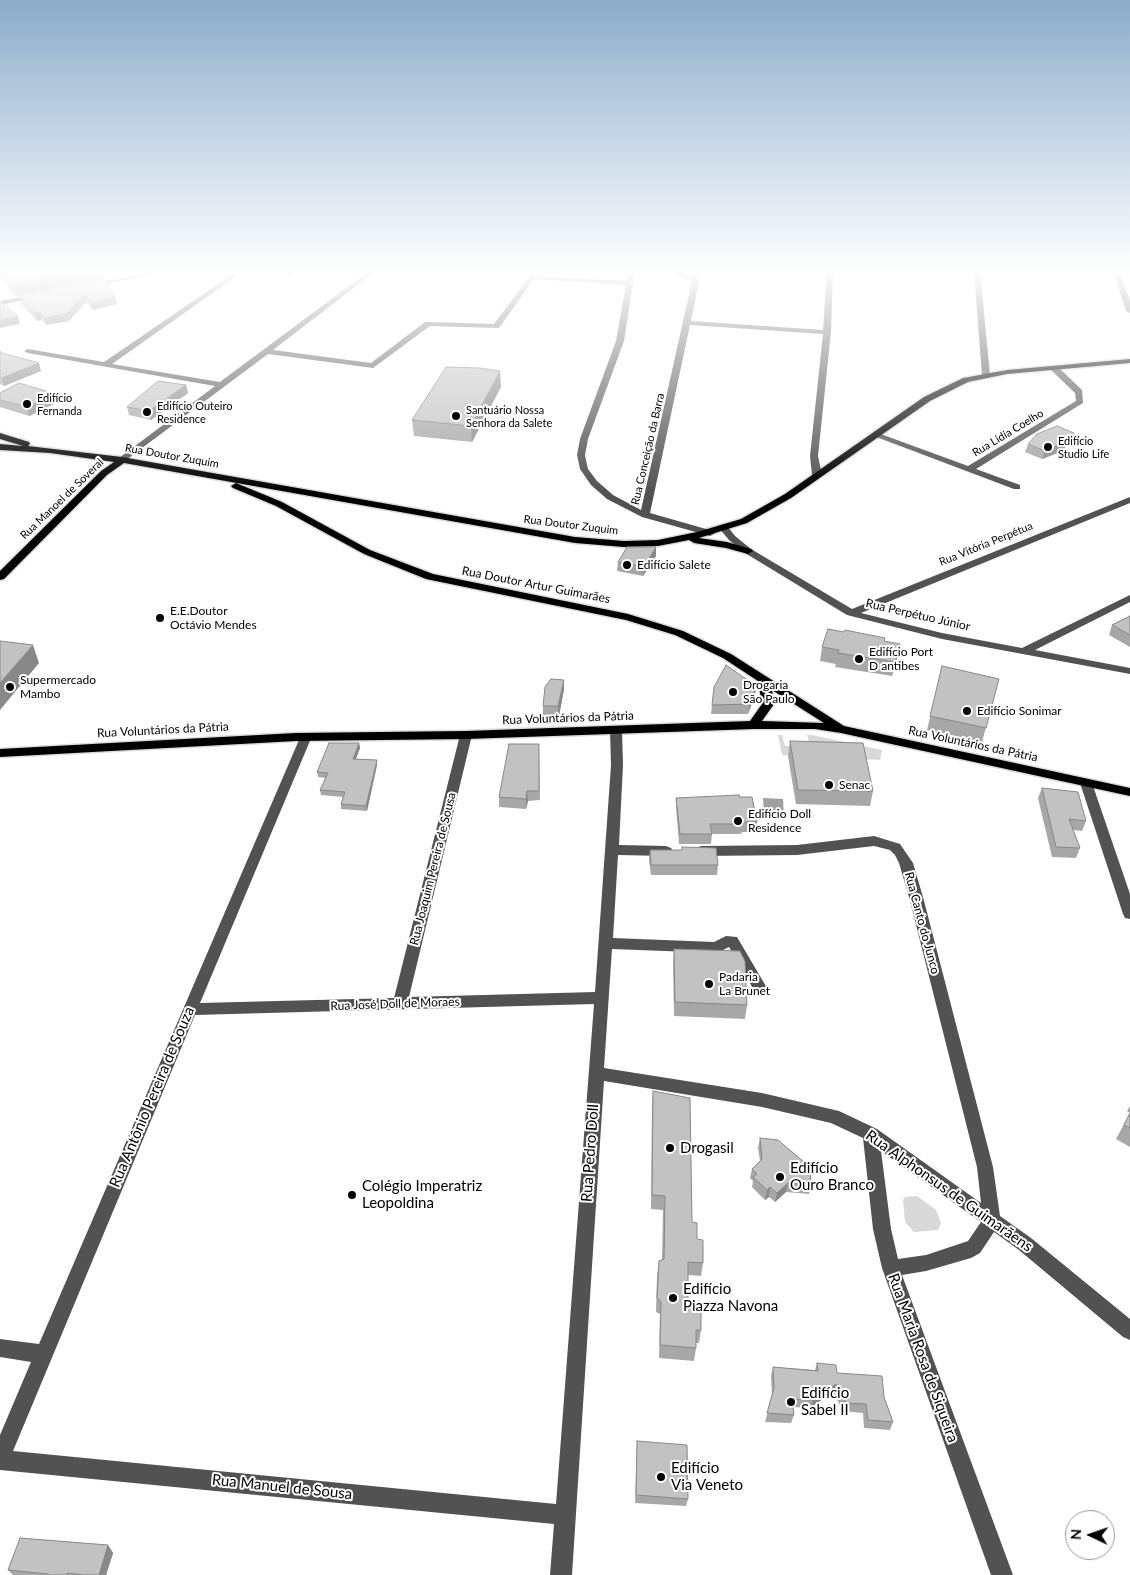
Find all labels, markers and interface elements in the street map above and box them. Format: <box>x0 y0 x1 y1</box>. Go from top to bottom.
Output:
place label: Edifício Fernanda <box>37 391 82 417</box>
street label: Rua Conceição da Barra <box>629 392 667 506</box>
marker: Edifício Fernanda <box>21 398 33 410</box>
place label: Edifício Outeiro Residence <box>157 399 232 425</box>
place label: Santuário Nossa Senhora da Salete <box>466 403 552 429</box>
marker: Edifício Outeiro Residence <box>141 406 153 418</box>
street label: Rua Lidía Coelho <box>970 407 1046 459</box>
marker: Santuário Nossa Senhora da Salete <box>450 410 462 422</box>
place label: Edifício Studio Life <box>1058 434 1109 460</box>
street label: Rua Doutor Zuquim <box>124 441 220 471</box>
marker: Edifício Studio Life <box>1042 441 1054 453</box>
street label: Rua Manoel de Soveral <box>18 456 106 542</box>
street label: Rua Doutor Zuquim <box>523 513 619 537</box>
street label: Rua Vitória Perpétua <box>937 519 1035 569</box>
place label: Edifício Salete <box>637 558 711 572</box>
marker: Edifício Salete <box>621 559 633 571</box>
street label: Rua Doutor Artur Guimarães <box>461 564 611 606</box>
street label: Rua Perpétuo Júnior <box>864 596 972 634</box>
place label: E.E.Doutor Octávio Mendes <box>170 604 257 632</box>
marker: E.E.Doutor Octávio Mendes <box>154 612 166 624</box>
place label: Edifício Port D antibes <box>869 645 933 673</box>
marker: Edifício Port D antibes <box>853 653 865 665</box>
place label: Supermercado Mambo <box>20 673 96 701</box>
place label: Drogaria São Paulo <box>743 678 795 706</box>
marker: Supermercado Mambo <box>4 681 16 693</box>
marker: Drogaria São Paulo <box>727 686 739 698</box>
place label: Edifício Sonimar <box>977 704 1062 718</box>
marker: Edifício Sonimar <box>961 705 973 717</box>
street label: Rua Voluntários da Pátria <box>502 709 634 727</box>
street label: Rua Voluntários da Pátria <box>97 719 229 741</box>
street label: Rua Voluntários da Pátria <box>907 723 1039 765</box>
place label: Senac <box>839 778 870 792</box>
marker: Senac <box>823 779 835 791</box>
street label: Rua Joaquim Pereira de Sousa <box>407 791 459 947</box>
place label: Edifício Doll Residence <box>748 807 811 835</box>
marker: Edifício Doll Residence <box>732 815 744 827</box>
street label: Rua Canto do Junco <box>901 870 943 976</box>
place label: Padaria La Brunet <box>719 970 770 998</box>
marker: Padaria La Brunet <box>703 978 715 990</box>
street label: Rua José Doll de Moraes <box>330 995 460 1013</box>
street label: Rua Antônio Pereira de Souza <box>106 1004 198 1190</box>
street label: Rua Pedro Doll <box>578 1103 602 1203</box>
street label: Rua Alphonsus de Guimarãens <box>862 1126 1036 1256</box>
place label: Drogasil <box>680 1139 734 1157</box>
marker: Drogasil <box>664 1142 676 1154</box>
place label: Edifício Ouro Branco <box>790 1159 874 1194</box>
marker: Edifício Ouro Branco <box>774 1171 786 1183</box>
place label: Colégio Imperatriz Leopoldina <box>362 1177 482 1212</box>
marker: Colégio Imperatriz Leopoldina <box>346 1189 358 1201</box>
street label: Rua Maria Rosa de Siqueira <box>884 1271 962 1445</box>
place label: Edifício Piazza Navona <box>683 1280 778 1315</box>
marker: Edifício Piazza Navona <box>667 1292 679 1304</box>
place label: Edifício Sabel II <box>801 1384 849 1419</box>
marker: Edifício Sabel II <box>785 1396 797 1408</box>
place label: Edifício Via Veneto <box>671 1459 743 1494</box>
street label: Rua Manuel de Sousa <box>211 1471 353 1503</box>
marker: Edifício Via Veneto <box>655 1471 667 1483</box>
north arrow <box>1065 1510 1115 1560</box>
text: N <box>1067 1528 1084 1540</box>

